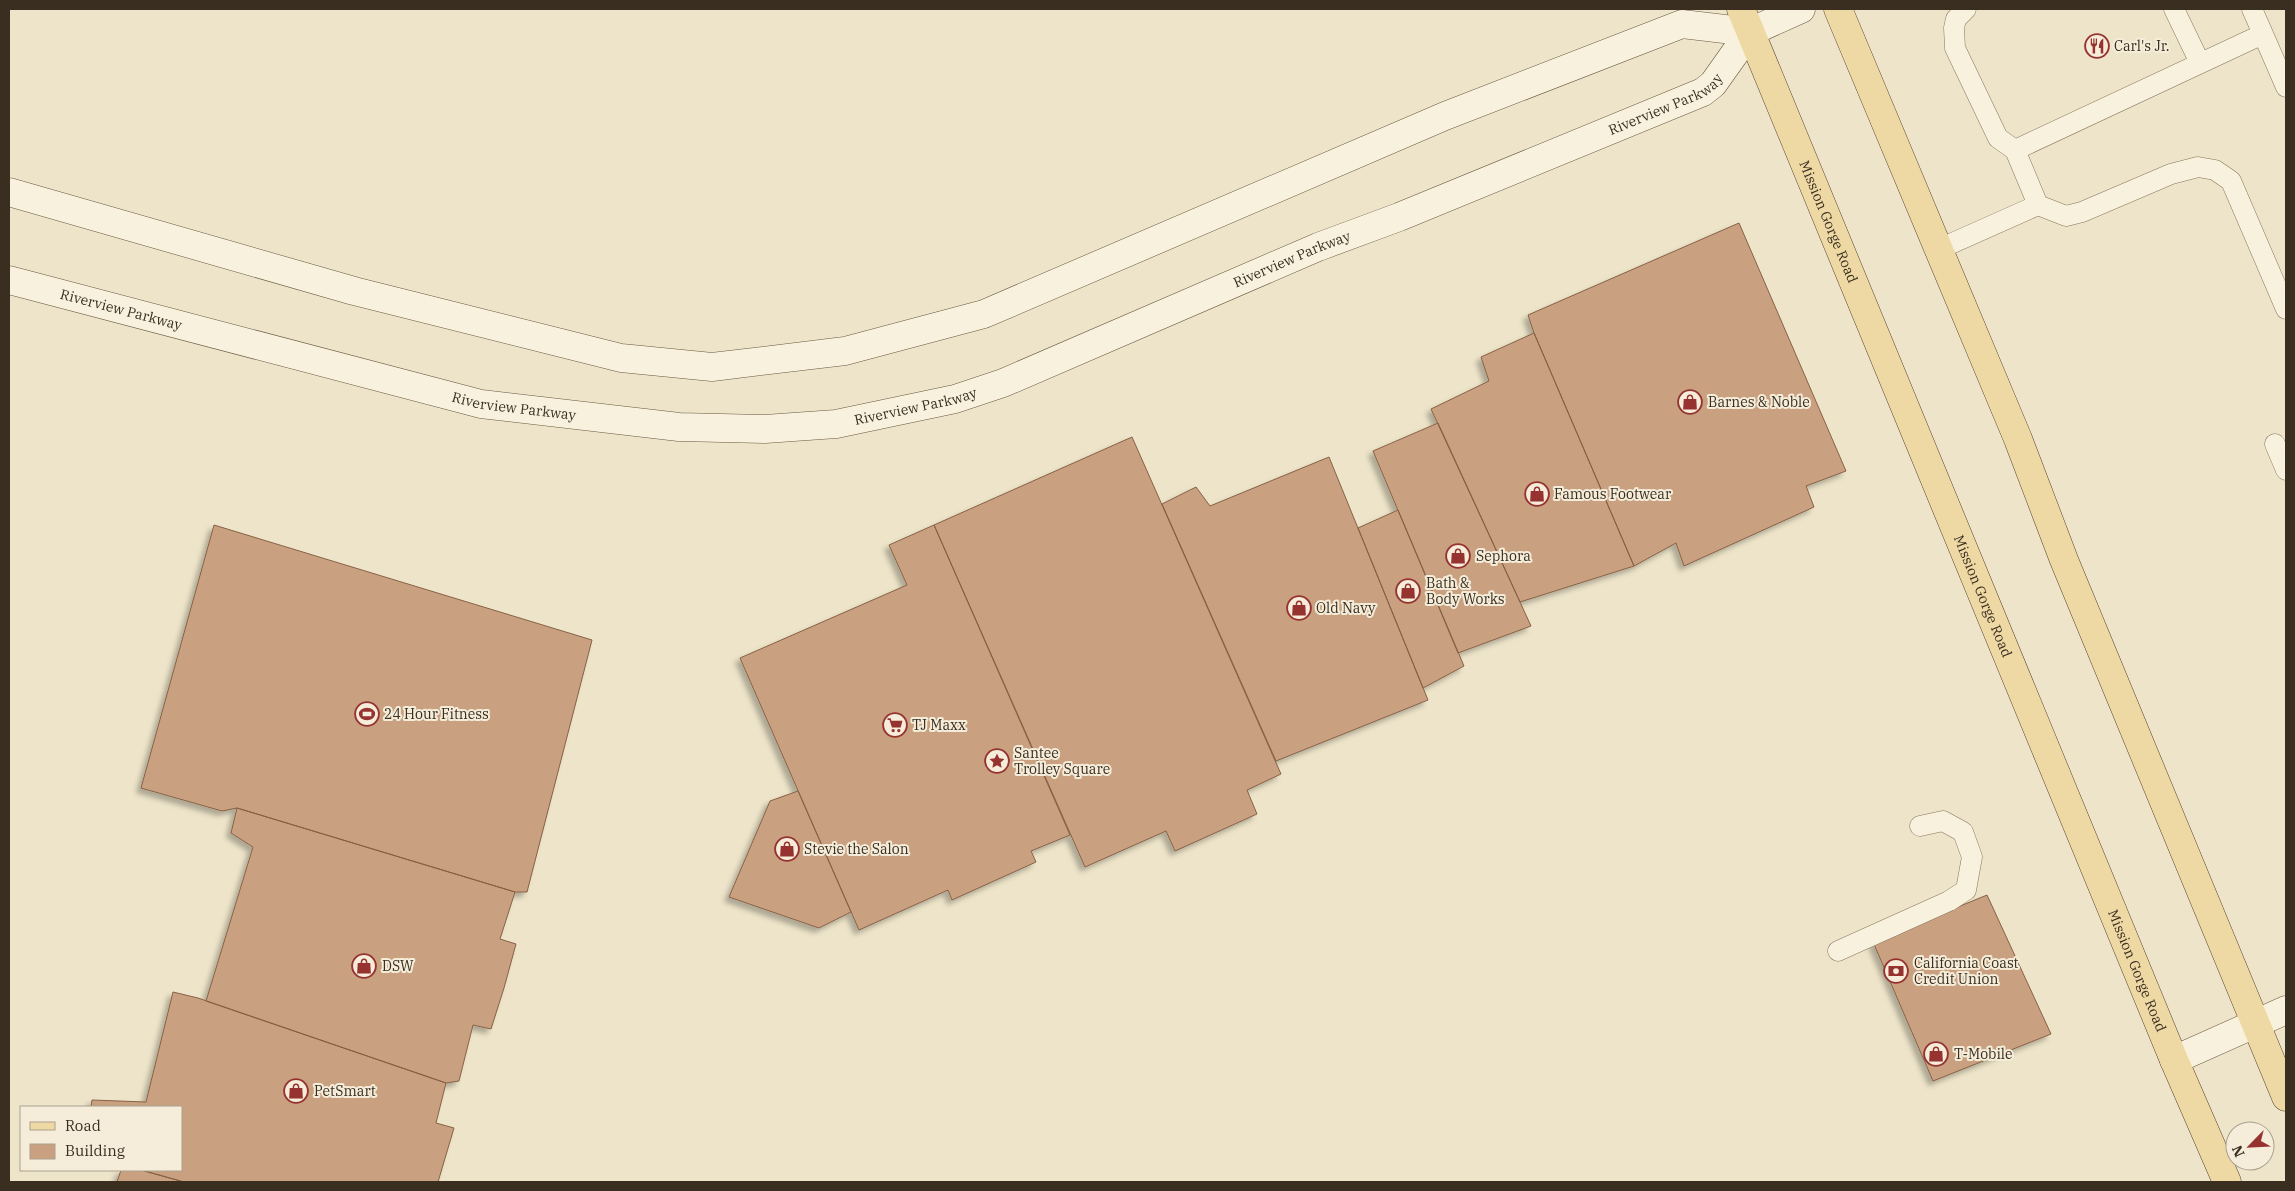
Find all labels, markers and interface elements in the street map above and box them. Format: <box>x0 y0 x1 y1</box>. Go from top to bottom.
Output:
restaurant icon: Carl's Jr. <box>2084 33 2110 59</box>
place label: Carl's Jr. <box>2114 37 2169 55</box>
street label: Riverview Parkway <box>1606 69 1727 139</box>
street label: Mission Gorge Road <box>1795 158 1862 286</box>
street label: Riverview Parkway <box>1230 227 1353 292</box>
street label: Riverview Parkway <box>58 285 185 334</box>
street label: Riverview Parkway <box>853 383 980 429</box>
street label: Riverview Parkway <box>450 388 578 424</box>
shop icon: Barnes & Noble <box>1677 389 1703 415</box>
place label: Barnes & Noble <box>1708 393 1810 411</box>
shop icon: Famous Footwear <box>1524 481 1550 507</box>
place label: Famous Footwear <box>1554 485 1672 503</box>
street label: Mission Gorge Road <box>1950 532 2016 660</box>
shop icon: Sephora <box>1445 543 1471 569</box>
place label: Sephora <box>1476 547 1531 565</box>
place label: Bath & Body Works <box>1426 574 1505 608</box>
shop icon: Bath & Body Works <box>1395 578 1421 604</box>
shop icon: Old Navy <box>1286 595 1312 621</box>
place label: Old Navy <box>1316 599 1376 617</box>
sports icon: 24 Hour Fitness <box>354 701 380 727</box>
place label: 24 Hour Fitness <box>384 705 489 723</box>
supermarket icon: TJ Maxx <box>882 712 908 738</box>
place label: TJ Maxx <box>912 716 966 734</box>
place label: Santee Trolley Square <box>1014 744 1110 778</box>
place icon: Santee Trolley Square <box>984 748 1010 774</box>
shop icon: Stevie the Salon <box>774 836 800 862</box>
place label: Stevie the Salon <box>804 840 909 858</box>
street label: Mission Gorge Road <box>2104 907 2171 1035</box>
shop icon: DSW <box>351 953 377 979</box>
place label: California Coast Credit Union <box>1914 954 2019 988</box>
place label: DSW <box>382 957 414 975</box>
bank icon: California Coast Credit Union <box>1883 958 1909 984</box>
shop icon: T-Mobile <box>1923 1041 1949 1067</box>
place label: T-Mobile <box>1954 1045 2013 1063</box>
shop icon: PetSmart <box>283 1078 309 1104</box>
place label: PetSmart <box>314 1082 376 1100</box>
legend <box>20 1106 182 1171</box>
text: Road <box>65 1116 101 1135</box>
north arrow <box>2225 1121 2275 1171</box>
text: Building <box>65 1141 125 1160</box>
text: N <box>2228 1143 2249 1160</box>

